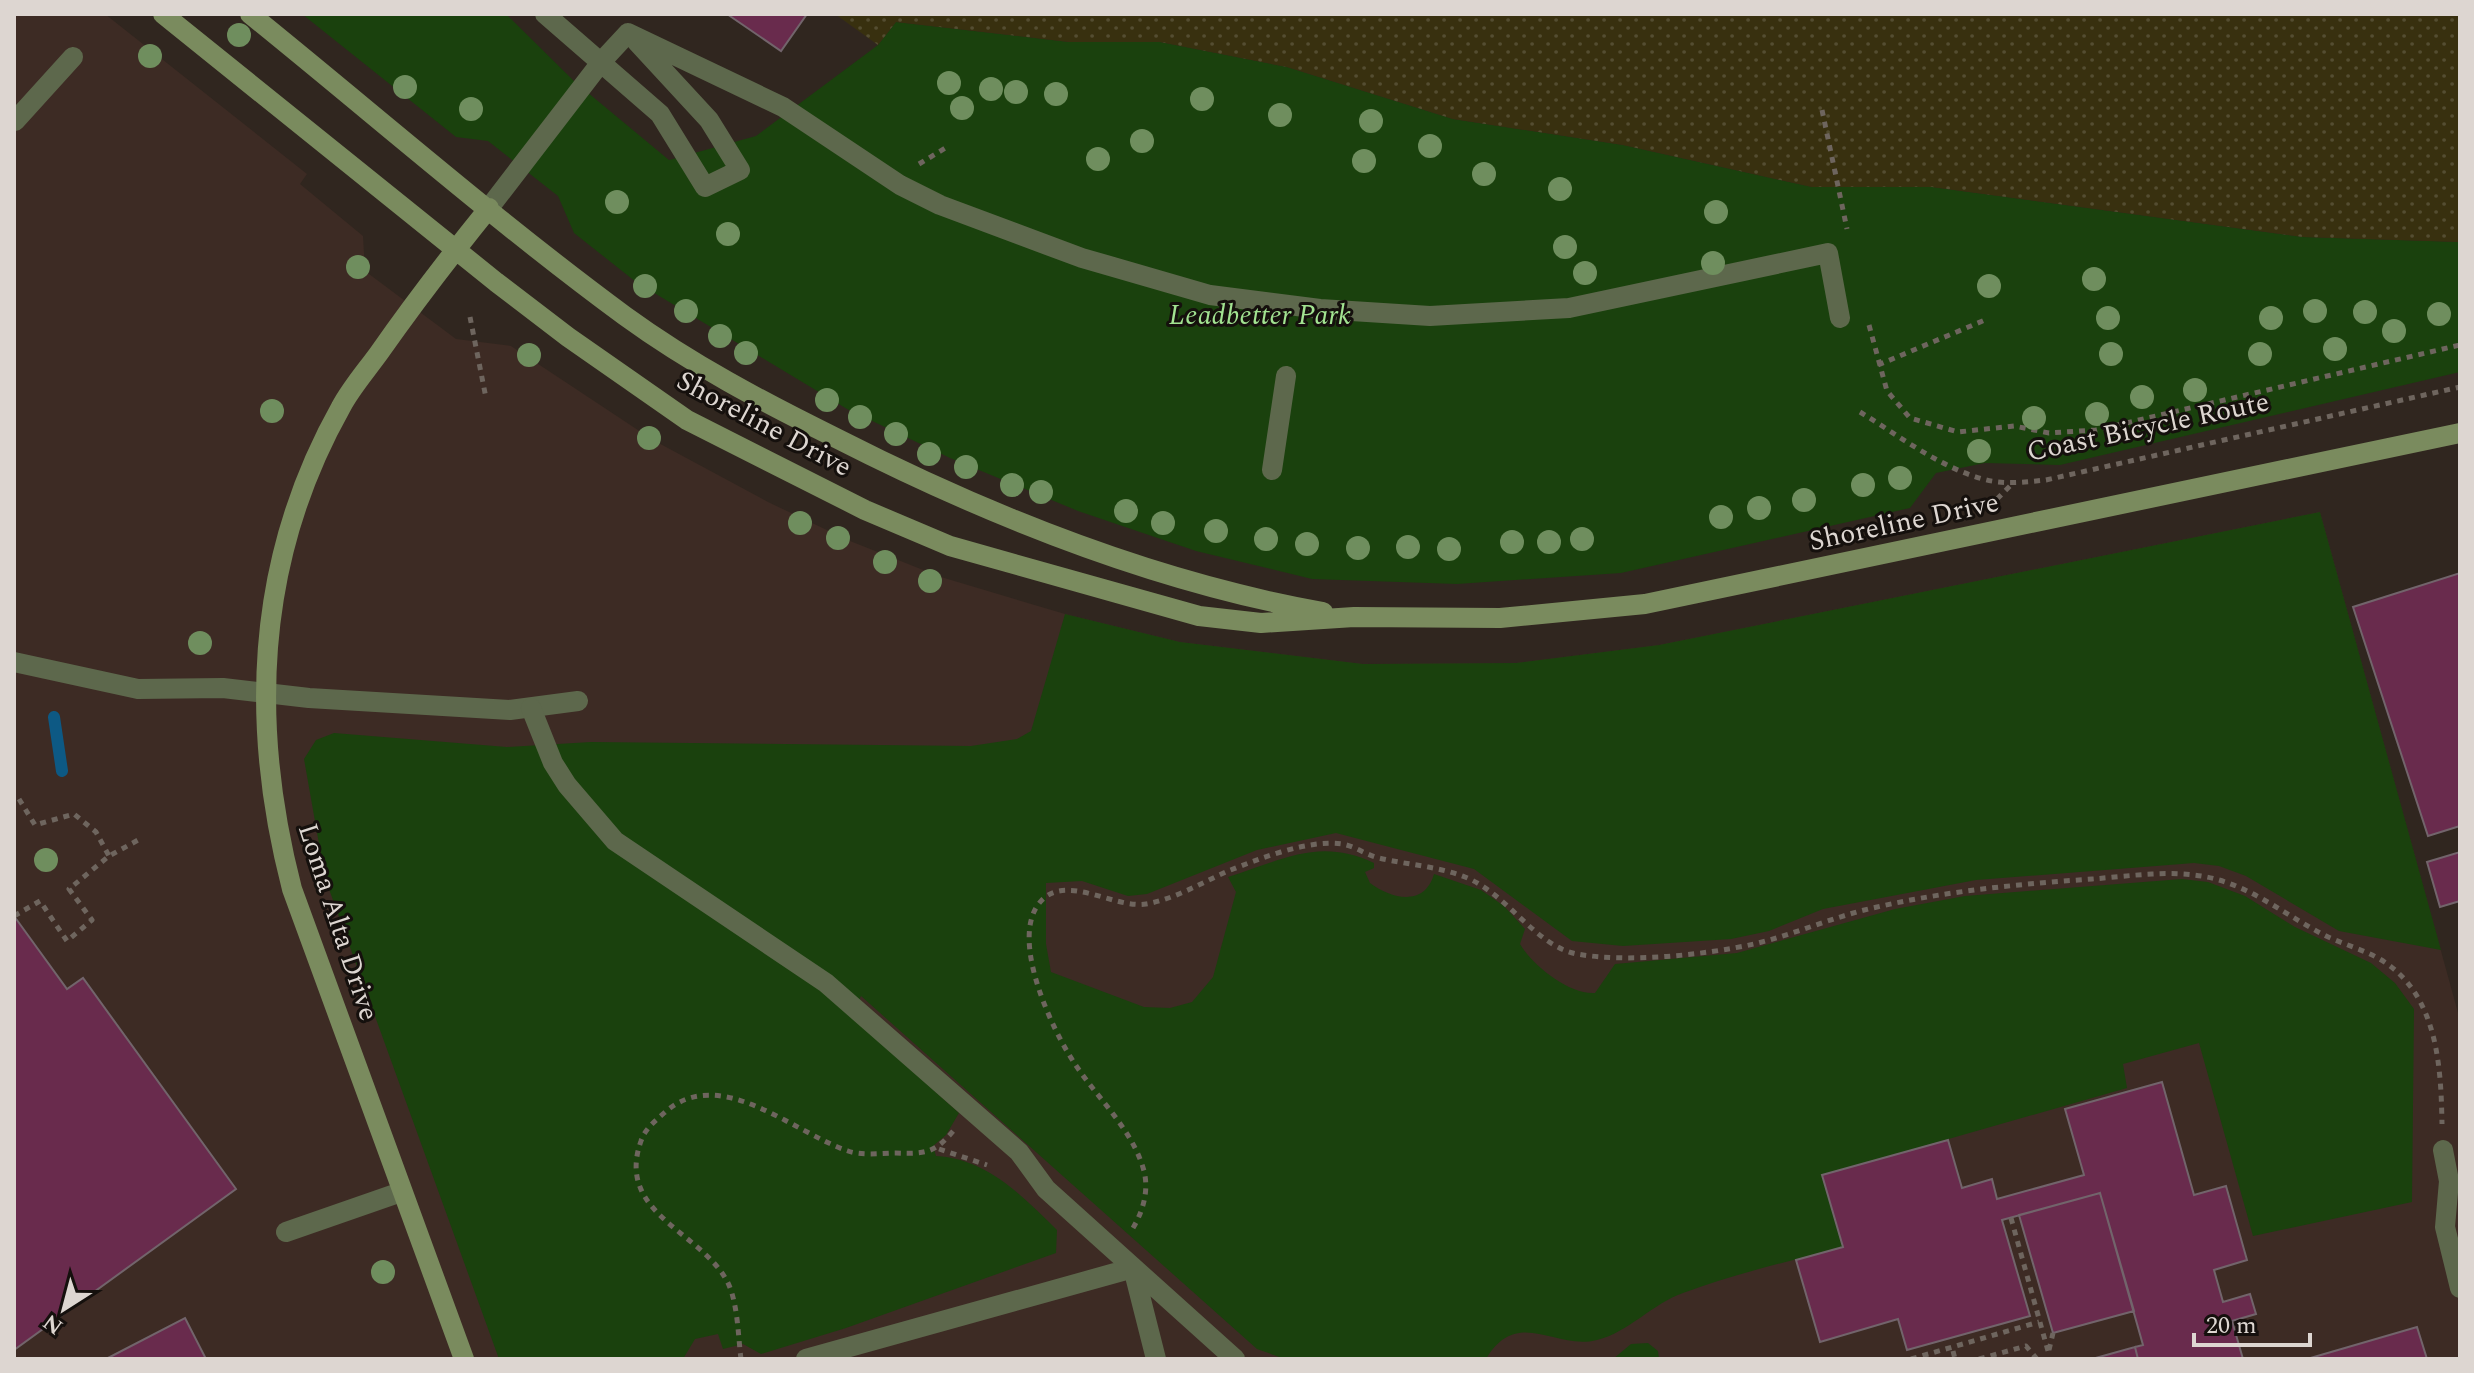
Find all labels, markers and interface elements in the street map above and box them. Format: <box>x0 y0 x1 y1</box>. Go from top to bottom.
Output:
park label: Leadbetter Park <box>1169 294 1351 337</box>
street label: Shoreline Drive <box>669 360 859 488</box>
street label: Coast Bicycle Route <box>2023 380 2273 474</box>
street label: Shoreline Drive <box>1805 481 2003 563</box>
street label: Loma Alta Drive <box>286 818 390 1026</box>
north arrow <box>24 1269 104 1349</box>
scale bar <box>2194 1297 2310 1347</box>
text: N <box>36 1305 70 1343</box>
text: 20 m <box>2206 1308 2257 1344</box>

